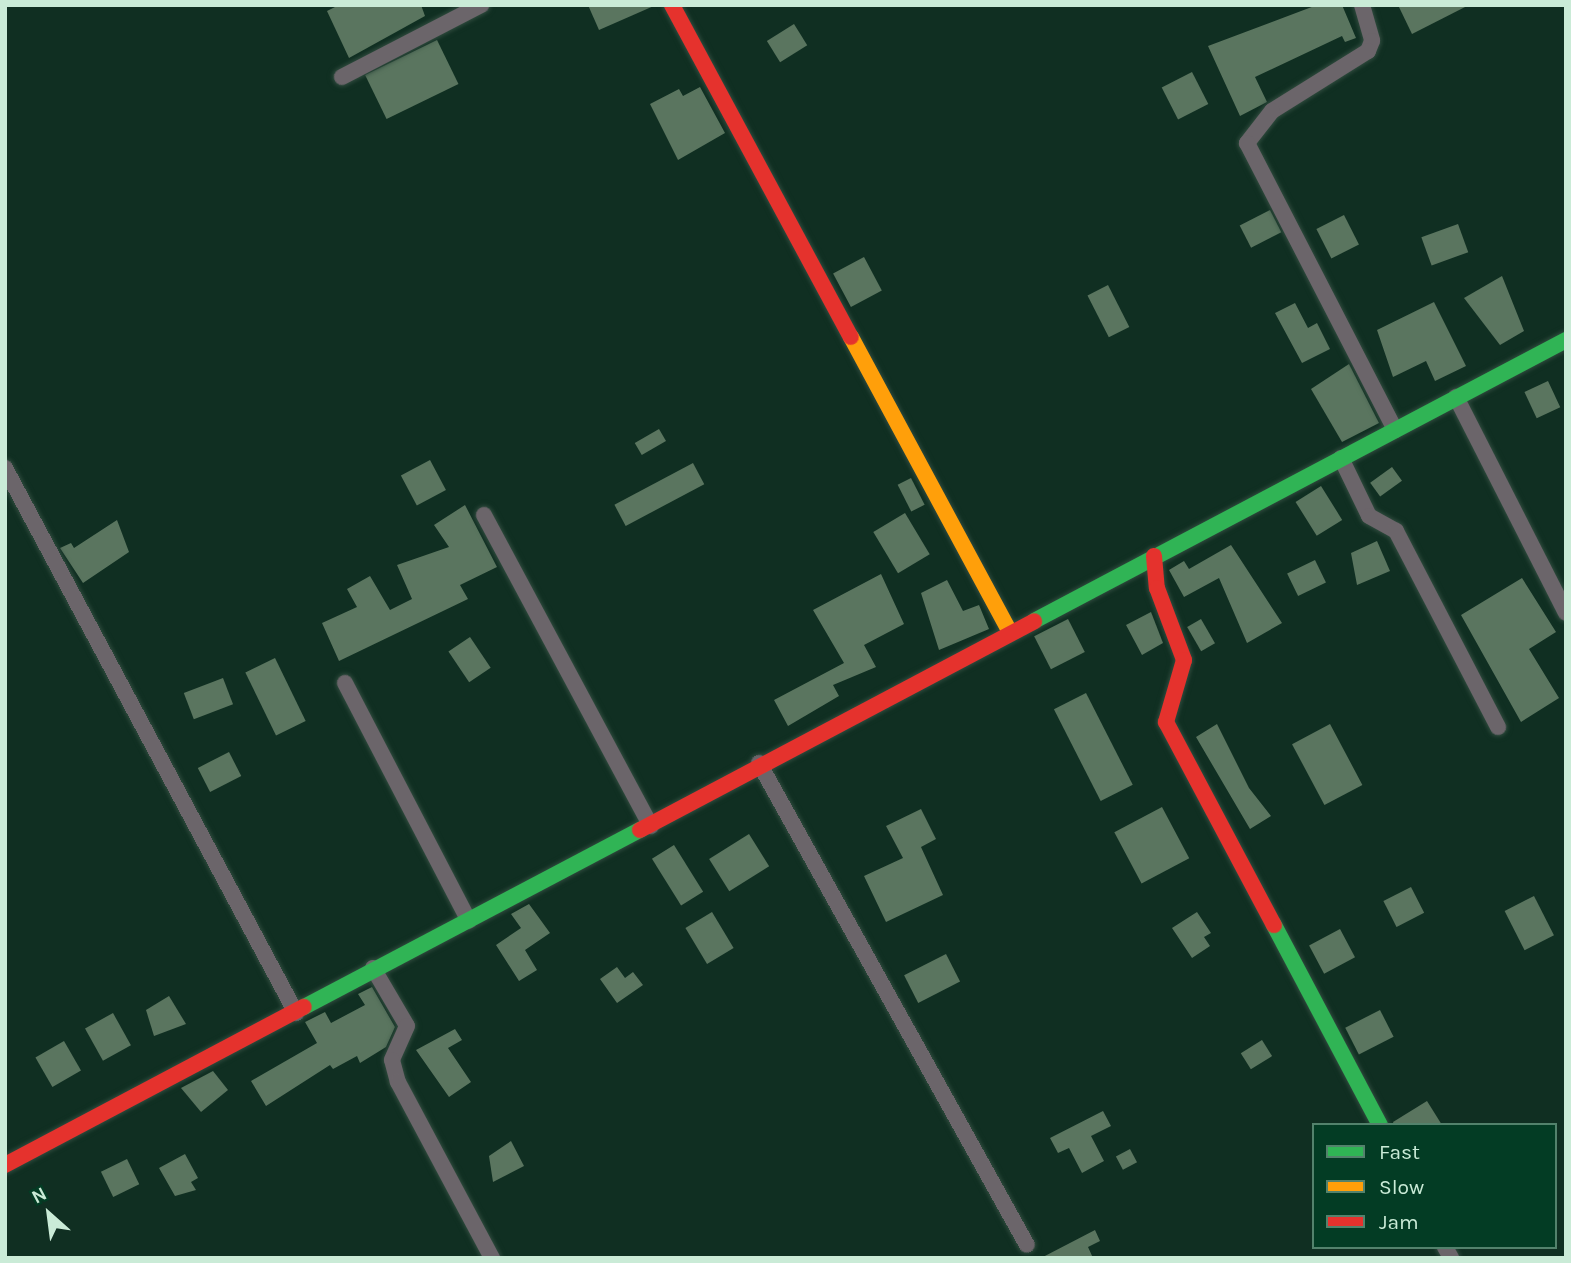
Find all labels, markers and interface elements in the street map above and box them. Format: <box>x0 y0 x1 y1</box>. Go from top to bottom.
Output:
legend <box>1312 1123 1557 1249</box>
text: Fast <box>1379 1140 1420 1164</box>
text: Slow <box>1379 1175 1424 1199</box>
north arrow <box>14 1179 84 1249</box>
text: N <box>28 1183 50 1208</box>
text: Jam <box>1379 1210 1419 1234</box>

